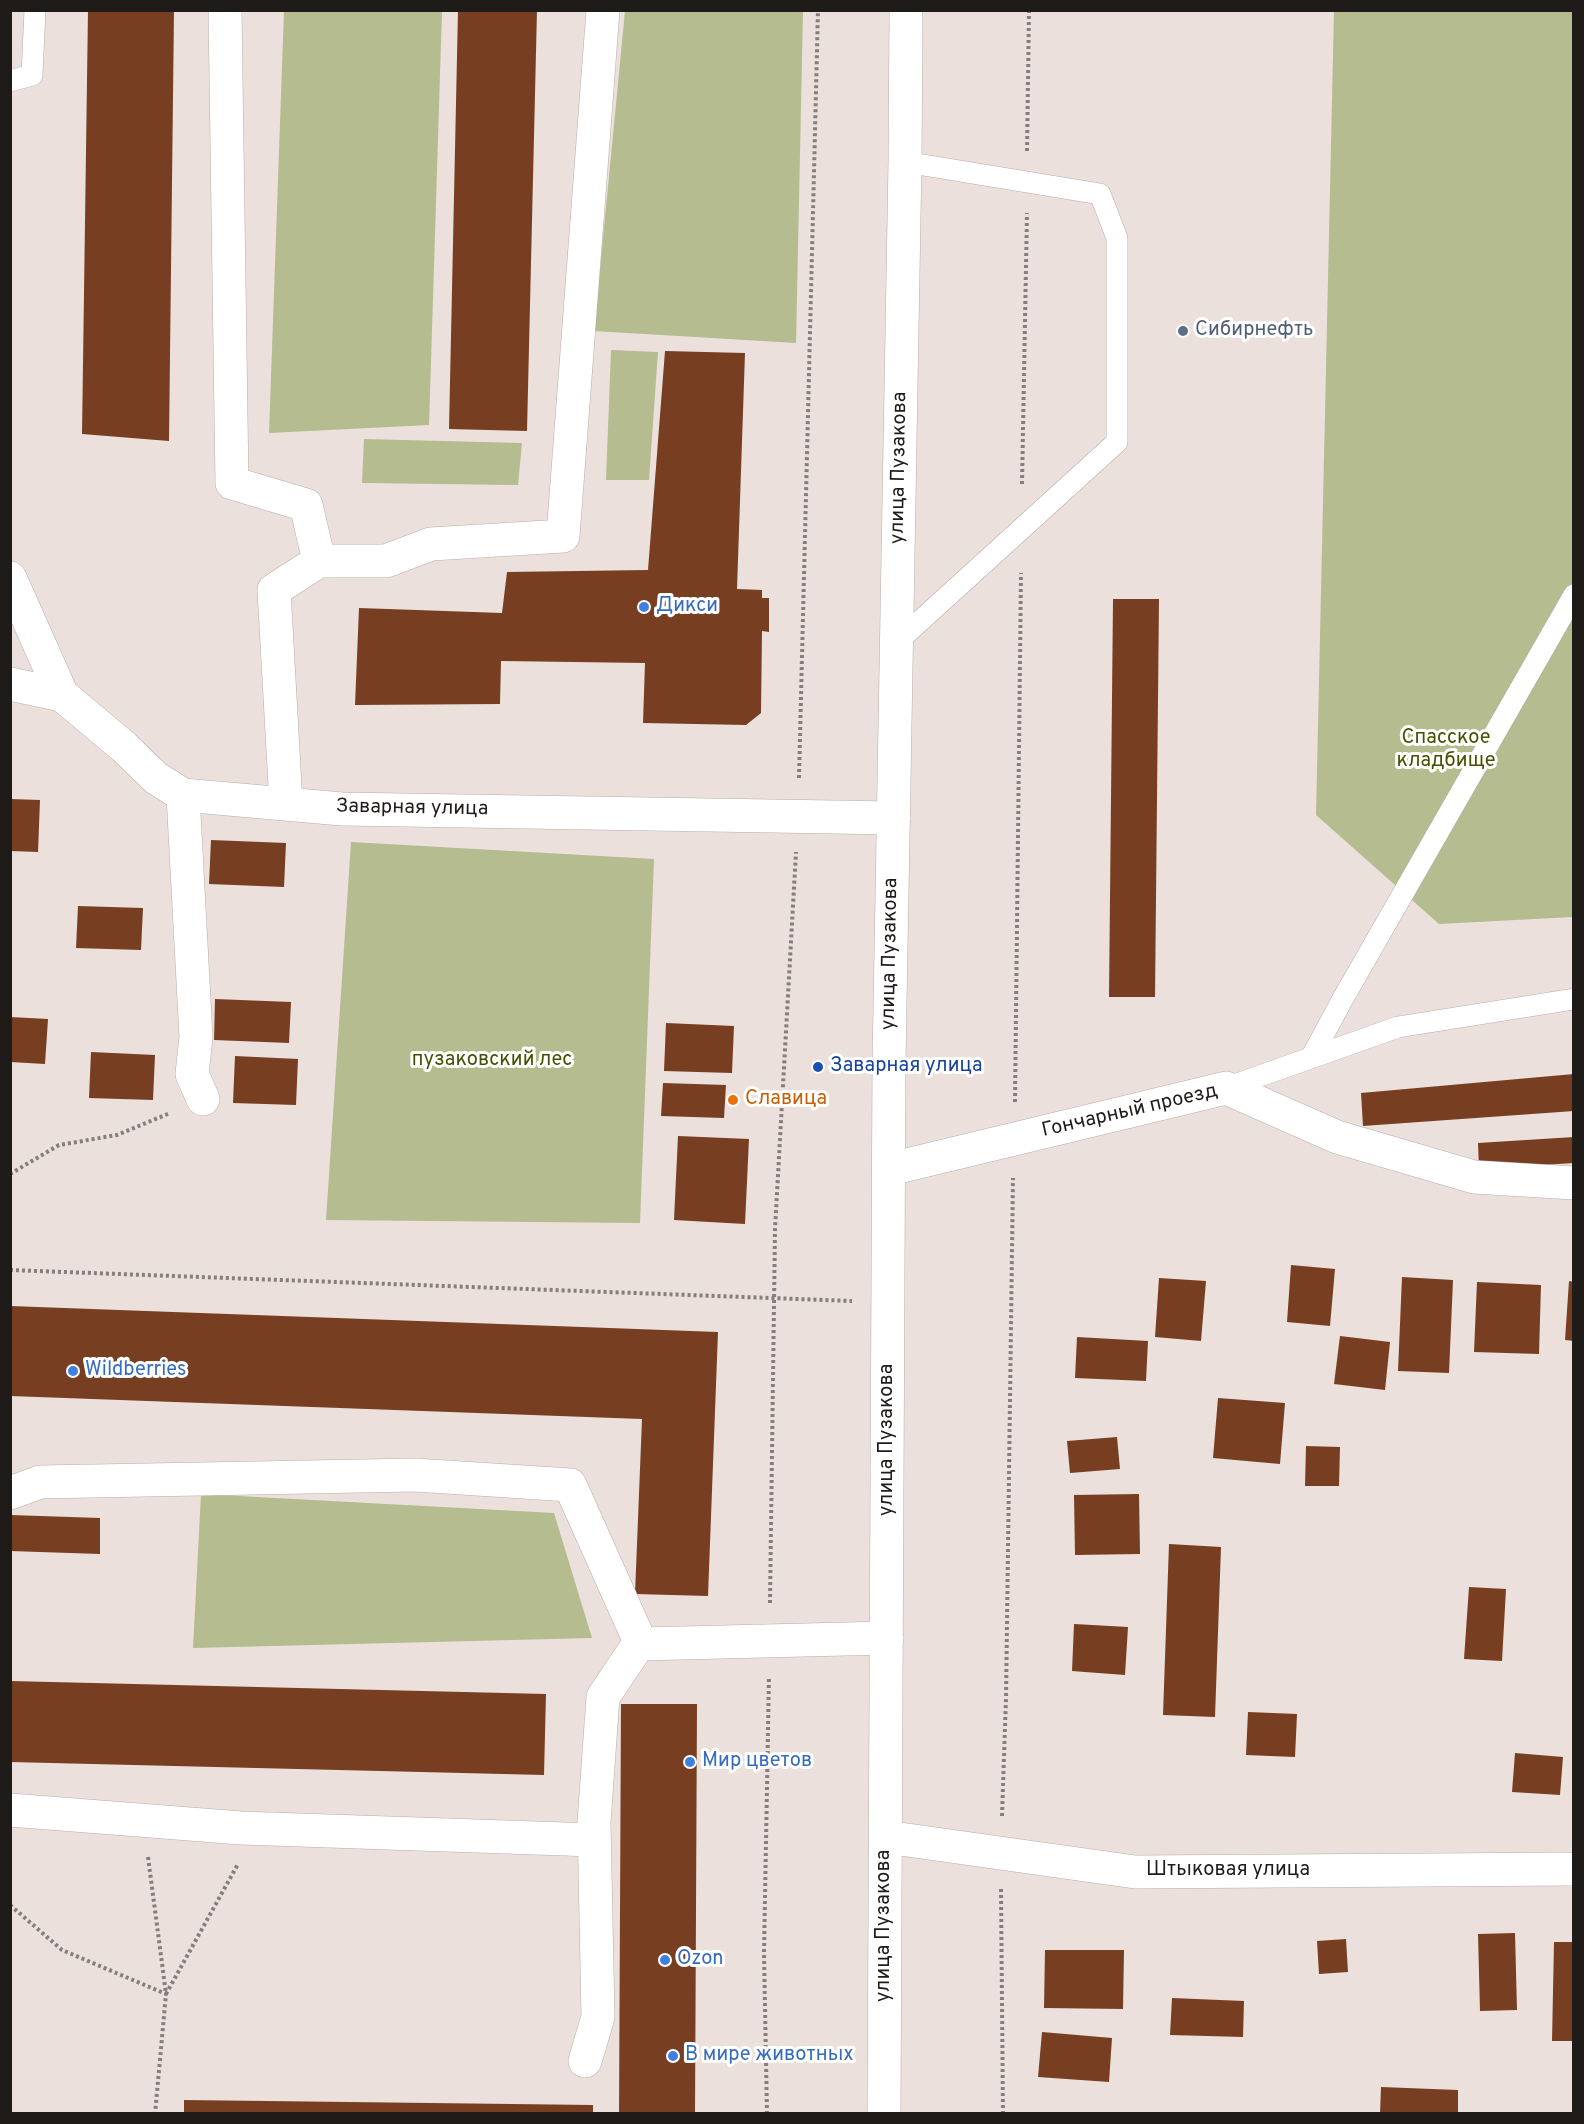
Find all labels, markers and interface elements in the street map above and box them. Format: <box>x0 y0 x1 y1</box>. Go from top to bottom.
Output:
place label: Сибирнефть <box>1195 319 1314 343</box>
marker: Сибирнефть <box>1176 324 1190 338</box>
street label: улица Пузакова <box>887 392 913 544</box>
place label: Дикси <box>656 595 718 619</box>
marker: Дикси <box>637 600 651 614</box>
park label: Спасское кладбище <box>1397 727 1495 774</box>
street label: Заварная улица <box>335 796 489 822</box>
street label: улица Пузакова <box>878 878 904 1030</box>
park label: пузаковский лес <box>412 1049 572 1073</box>
place label: Заварная улица <box>830 1055 983 1079</box>
marker: Заварная улица <box>811 1060 825 1074</box>
street label: Гончарный проезд <box>1040 1080 1220 1144</box>
place label: Славица <box>745 1088 827 1112</box>
marker: Славица <box>726 1093 740 1107</box>
place label: Wildberries <box>85 1359 186 1383</box>
marker: Wildberries <box>66 1364 80 1378</box>
street label: улица Пузакова <box>876 1364 900 1516</box>
place label: Мир цветов <box>702 1750 812 1774</box>
marker: Мир цветов <box>683 1755 697 1769</box>
street label: улица Пузакова <box>873 1850 897 2002</box>
street label: Штыковая улица <box>1146 1859 1310 1883</box>
place label: Ozon <box>677 1948 723 1972</box>
marker: Ozon <box>658 1953 672 1967</box>
place label: В мире животных <box>685 2044 854 2068</box>
marker: В мире животных <box>666 2049 680 2063</box>

